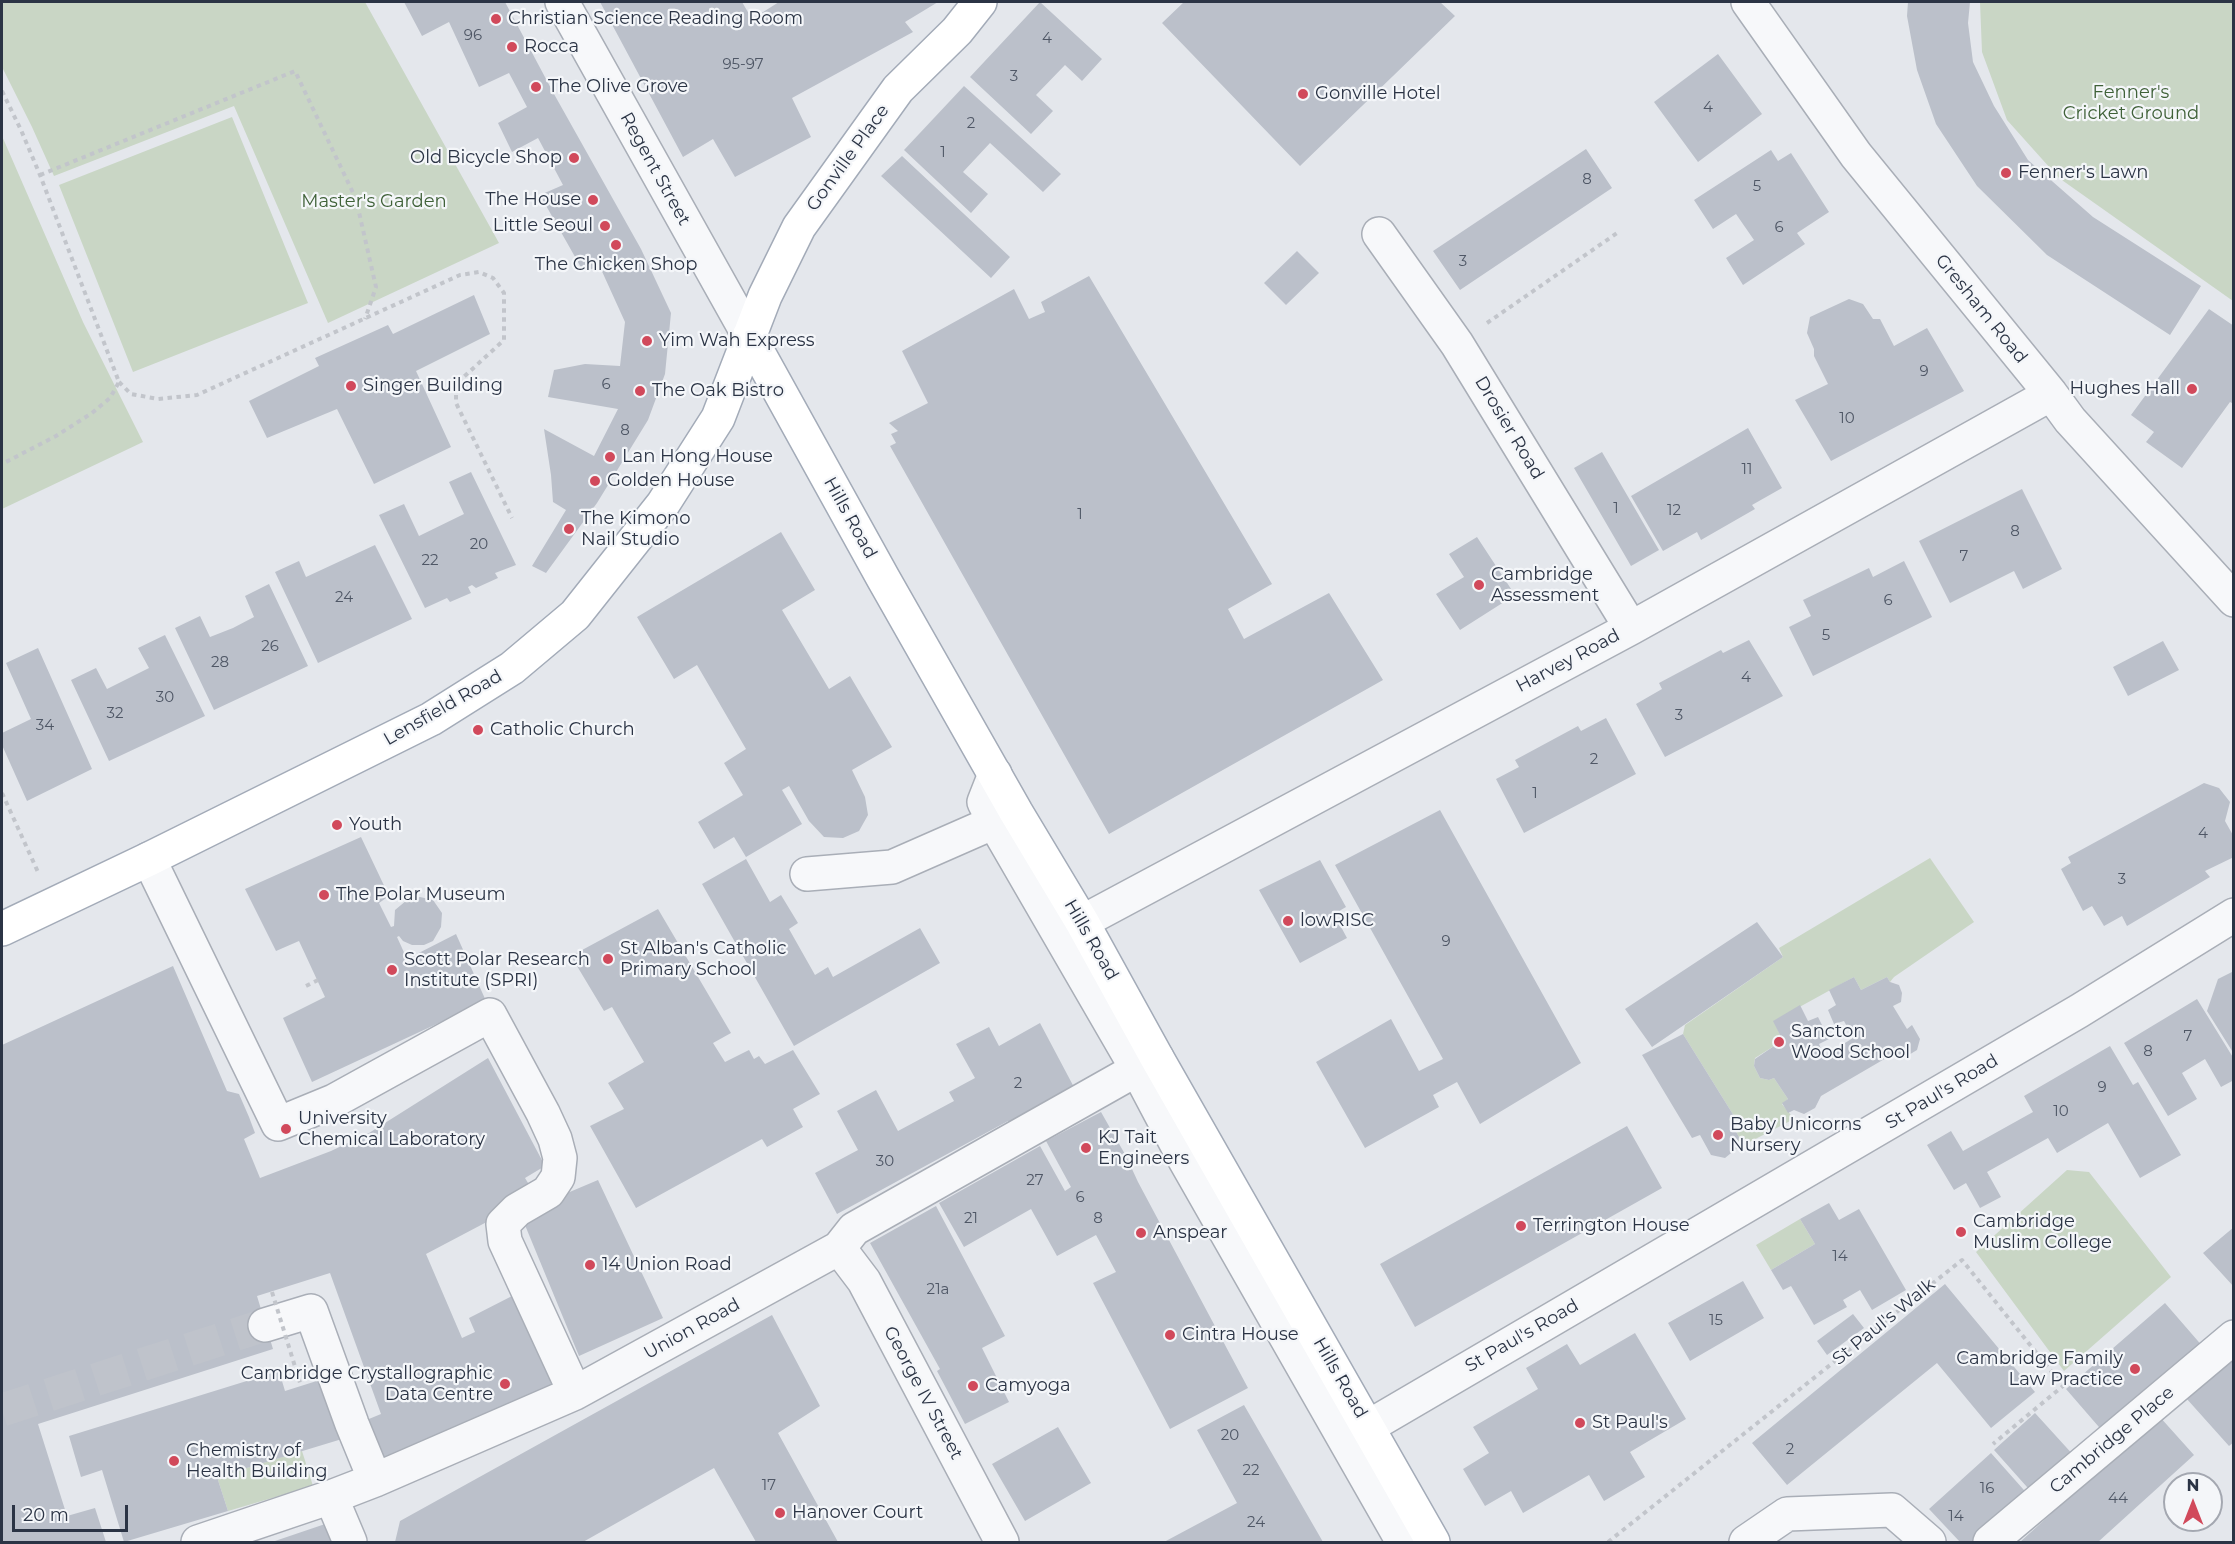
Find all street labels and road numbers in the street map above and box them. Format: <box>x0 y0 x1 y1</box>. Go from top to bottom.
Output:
street label: Gonville Place <box>802 101 894 215</box>
street label: Regent Street <box>615 109 695 229</box>
street label: Gresham Road <box>1930 250 2032 368</box>
street label: Drosier Road <box>1470 372 1548 484</box>
street label: Hills Road <box>819 474 881 562</box>
street label: Harvey Road <box>1512 625 1624 697</box>
street label: Lensfield Road <box>380 665 506 751</box>
street label: Hills Road <box>1059 896 1123 984</box>
street label: St Paul's Road <box>1882 1050 2002 1134</box>
street label: St Paul's Walk <box>1828 1274 1940 1370</box>
street label: Union Road <box>640 1294 744 1364</box>
street label: St Paul's Road <box>1461 1295 1583 1377</box>
street label: George IV Street <box>879 1323 967 1463</box>
street label: Hills Road <box>1308 1334 1372 1422</box>
street label: Cambridge Place <box>2045 1382 2179 1498</box>

